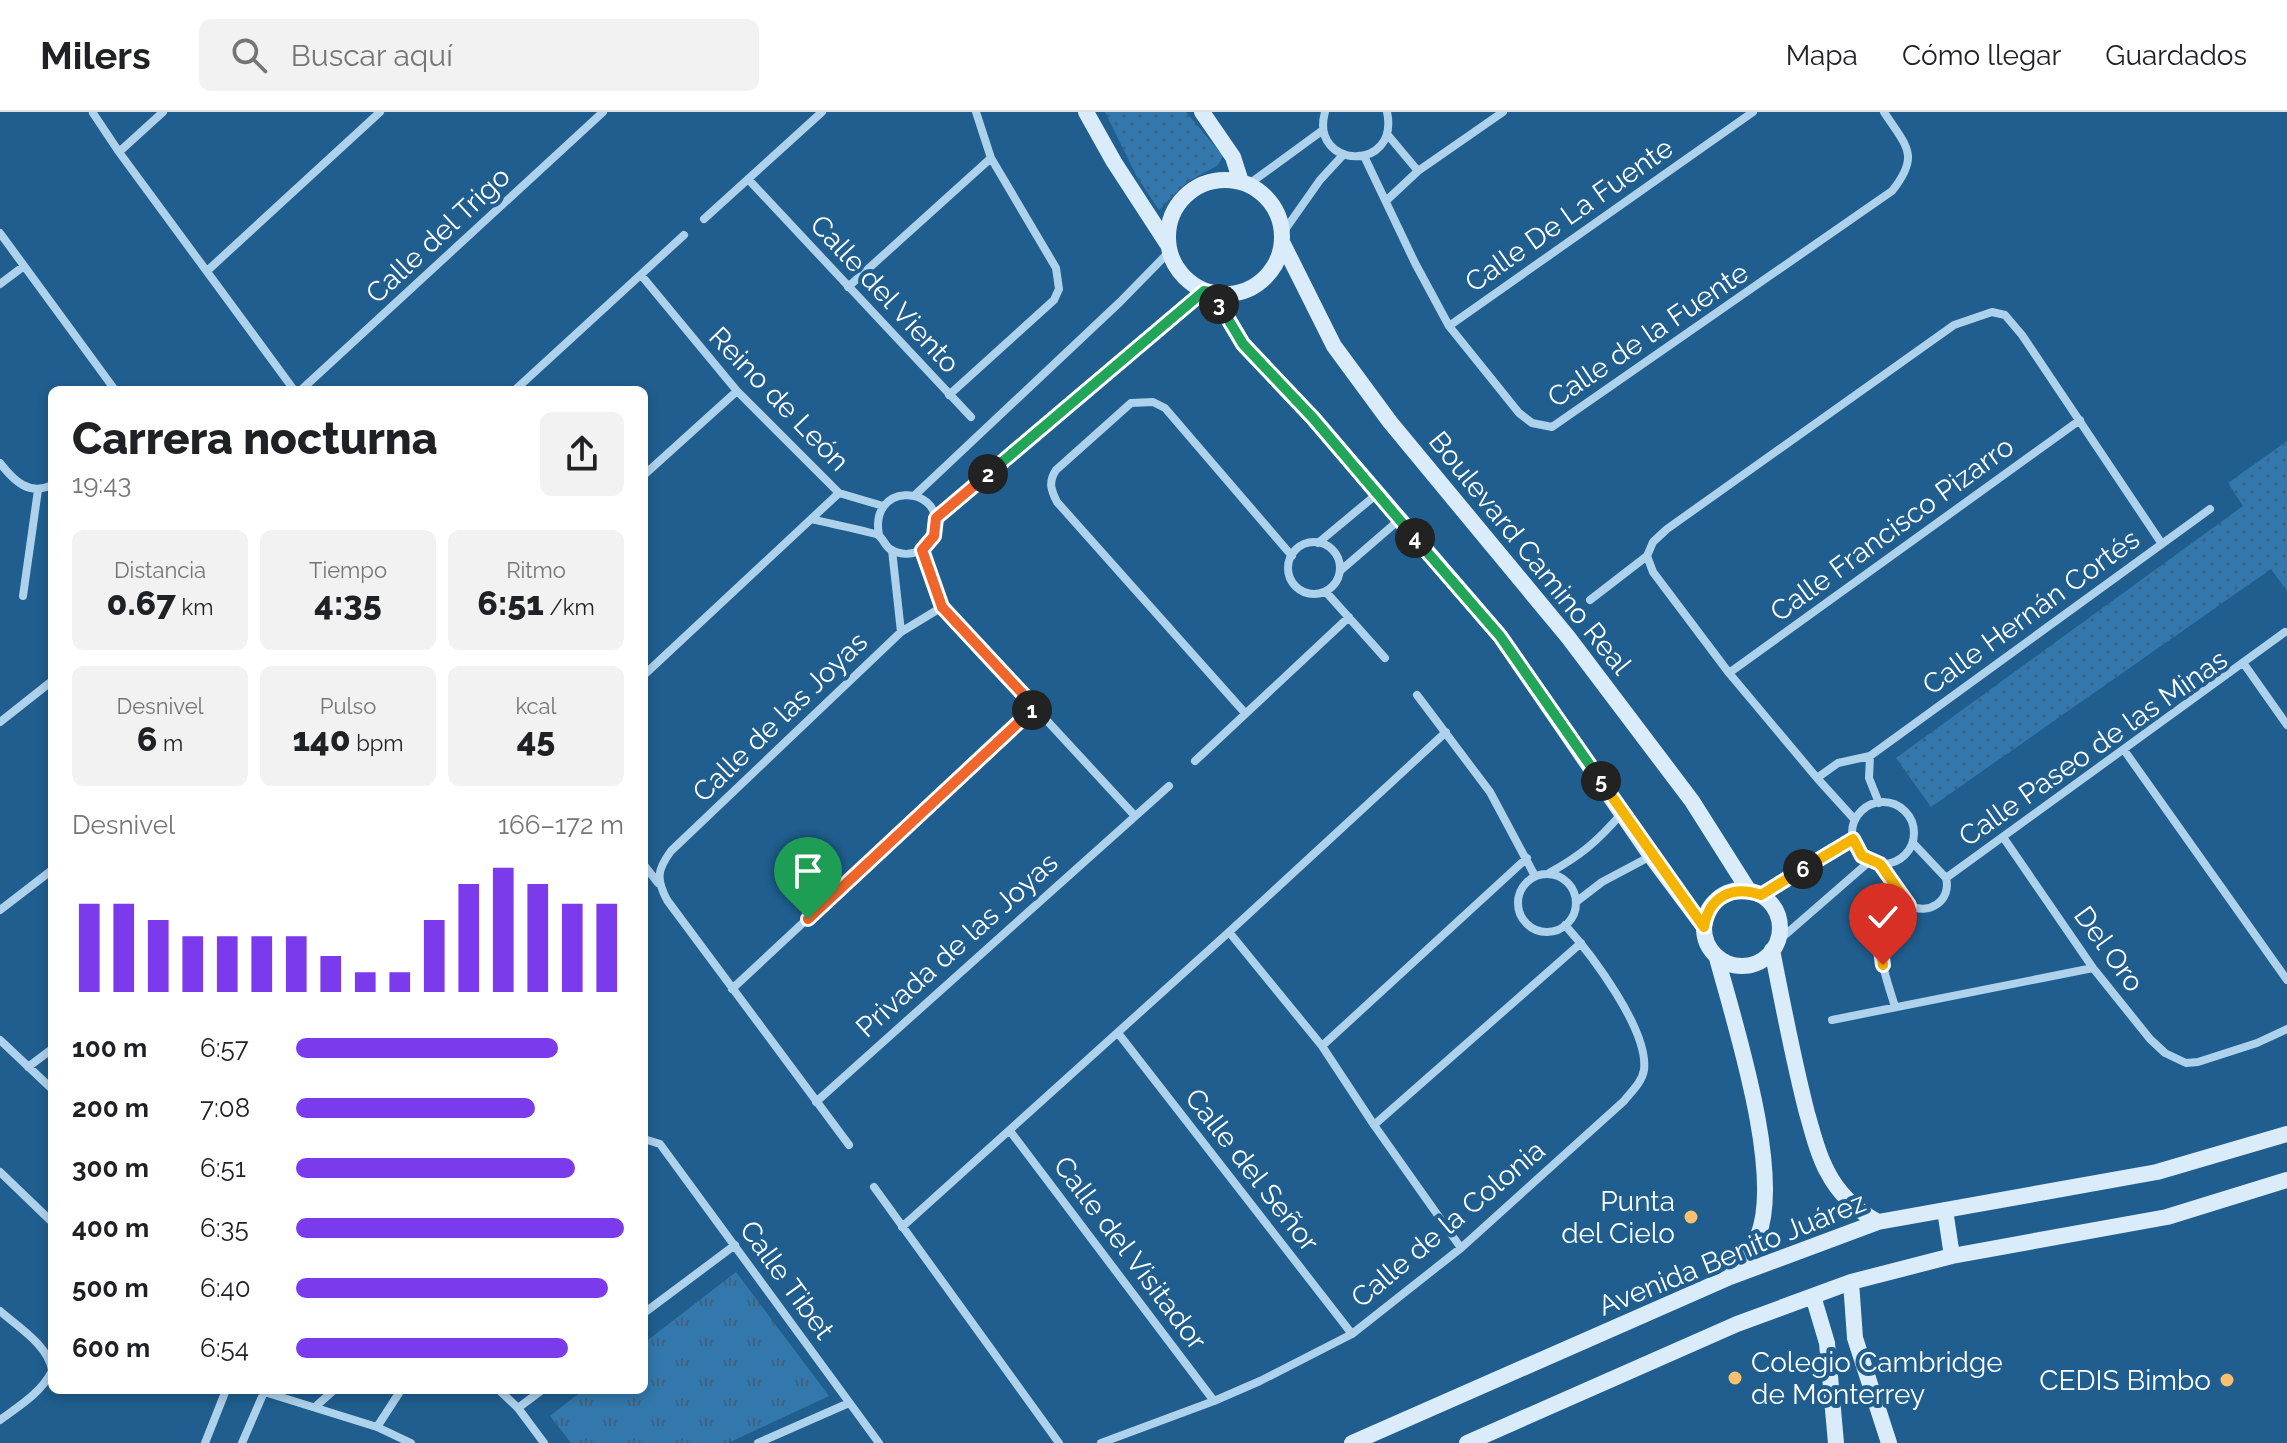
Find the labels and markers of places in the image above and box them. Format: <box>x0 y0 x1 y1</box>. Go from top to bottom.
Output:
pin: 3 <box>1199 284 1239 324</box>
pin: 2 <box>968 454 1008 494</box>
pin: 4 <box>1395 518 1435 558</box>
pin: 1 <box>1012 690 1052 730</box>
pin: 5 <box>1581 761 1621 801</box>
pin <box>774 837 842 919</box>
pin: 6 <box>1783 849 1823 889</box>
pin <box>1849 883 1917 965</box>
place label: Punta del Cielo <box>1561 1185 1675 1250</box>
marker: Punta del Cielo <box>1682 1208 1700 1226</box>
place label: Colegio Cambridge de Monterrey <box>1751 1346 2003 1411</box>
place label: CEDIS Bimbo <box>2039 1364 2211 1397</box>
marker: Colegio Cambridge de Monterrey <box>1726 1369 1744 1387</box>
marker: CEDIS Bimbo <box>2218 1371 2236 1389</box>

